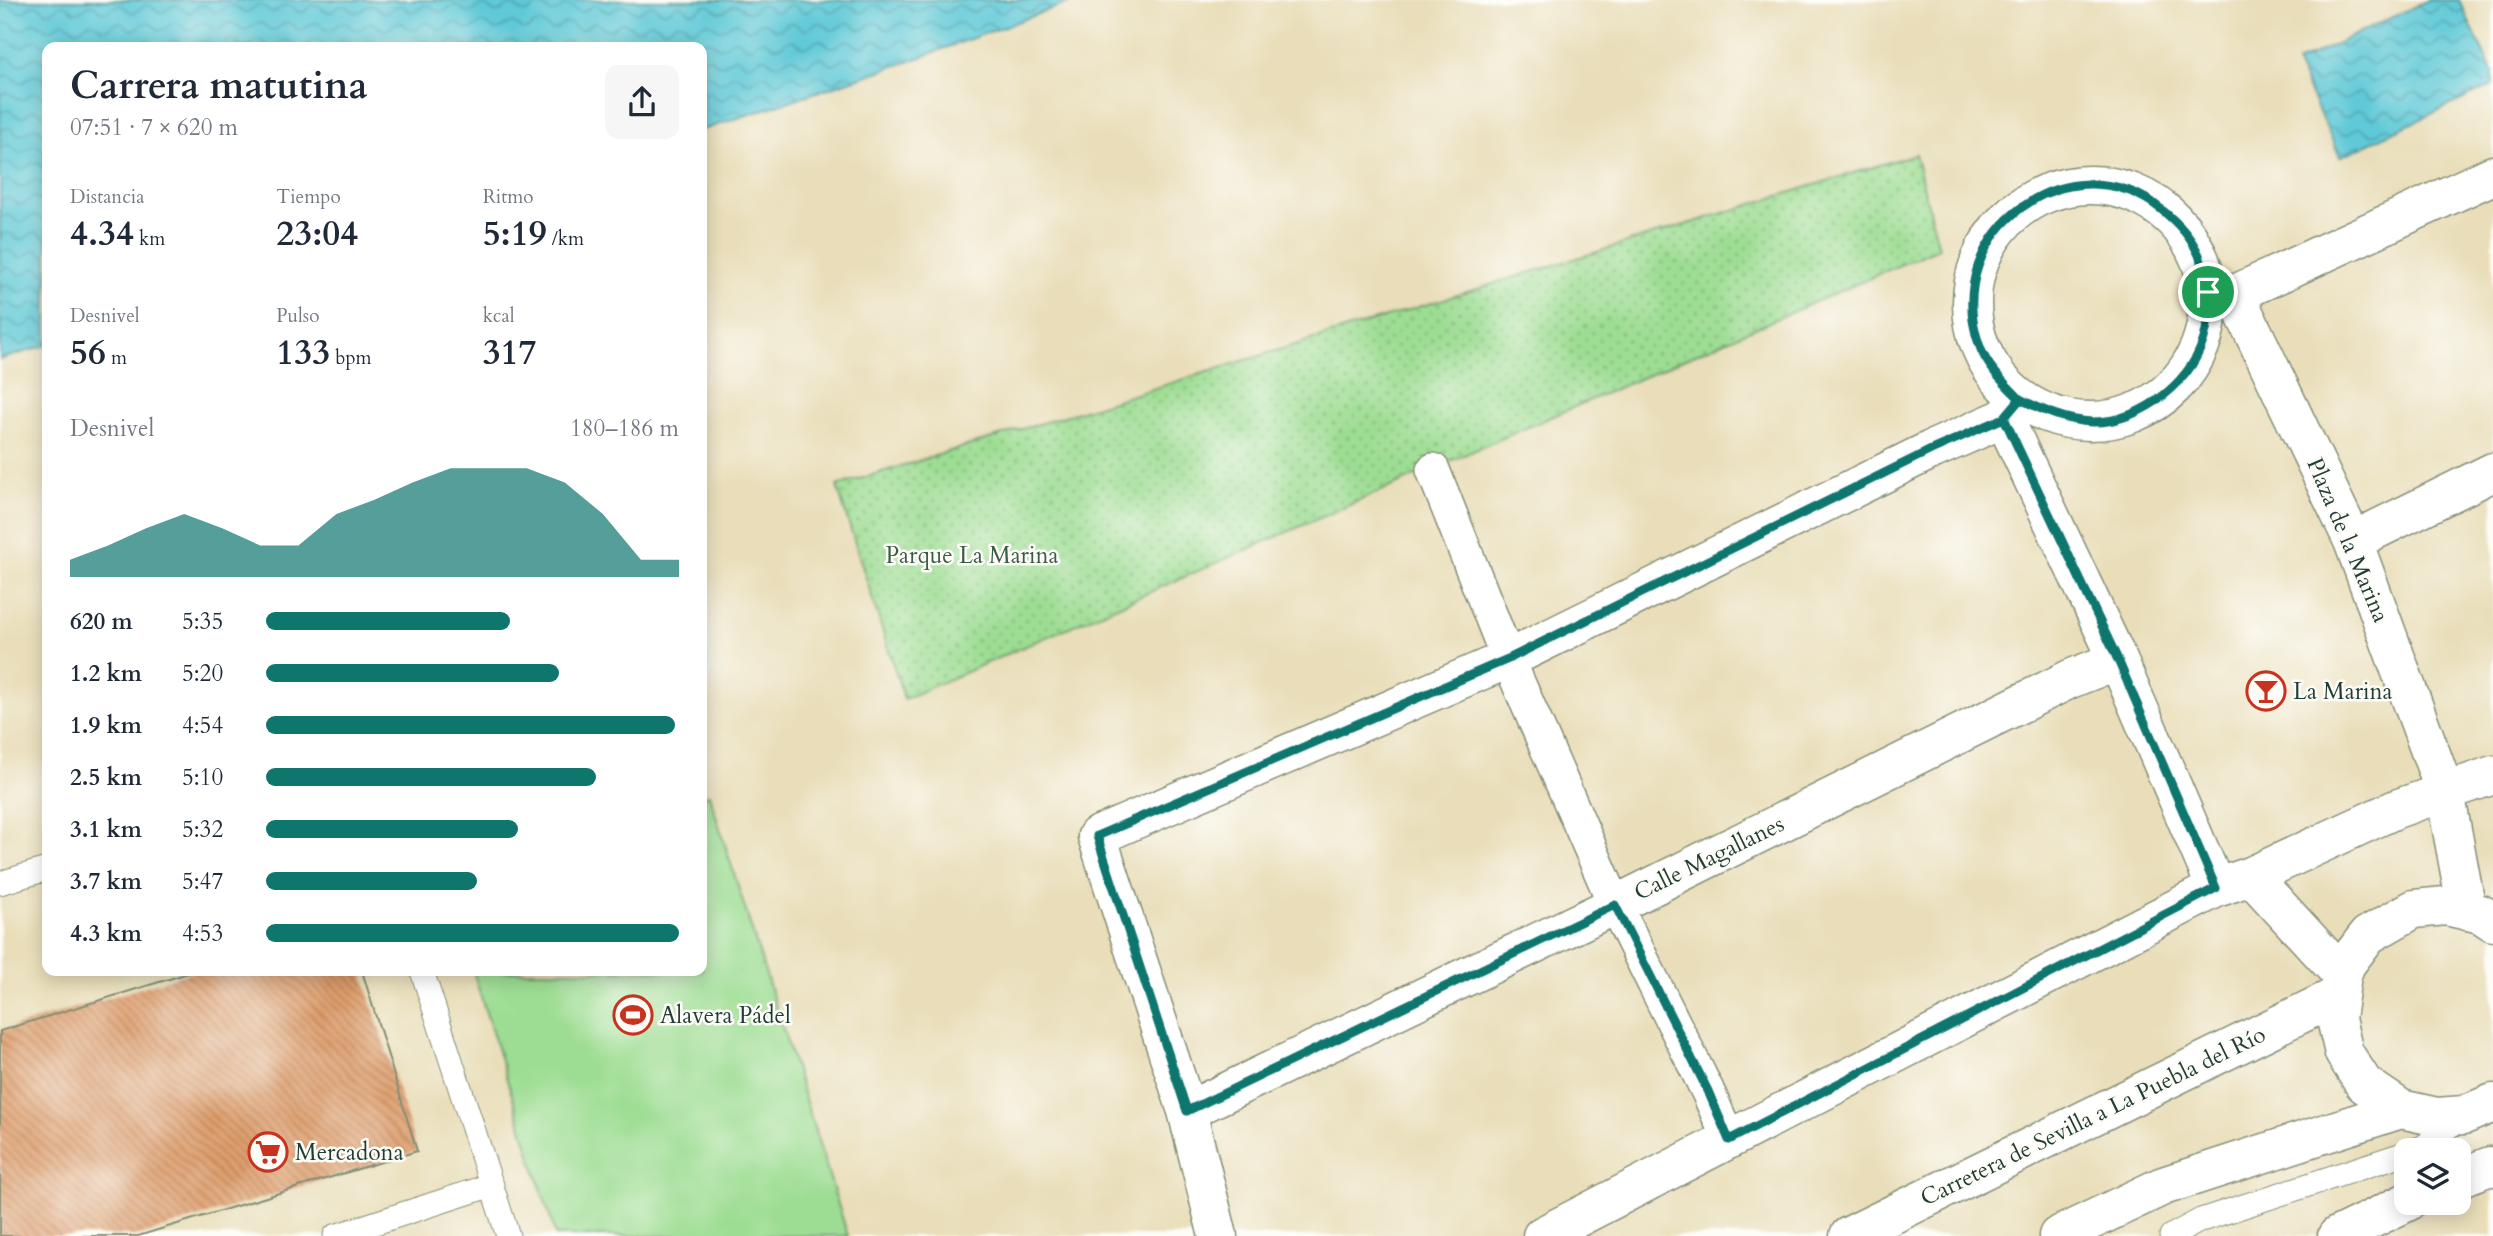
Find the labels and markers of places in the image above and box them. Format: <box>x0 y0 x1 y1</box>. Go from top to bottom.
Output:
pin <box>2178 262 2238 322</box>
bar icon: La Marina <box>2245 670 2287 712</box>
place label: La Marina <box>2293 676 2393 707</box>
sports icon: Alavera Pádel <box>612 994 654 1036</box>
place label: Alavera Pádel <box>660 1000 791 1031</box>
supermarket icon: Mercadona <box>247 1131 289 1173</box>
place label: Mercadona <box>295 1137 404 1168</box>

